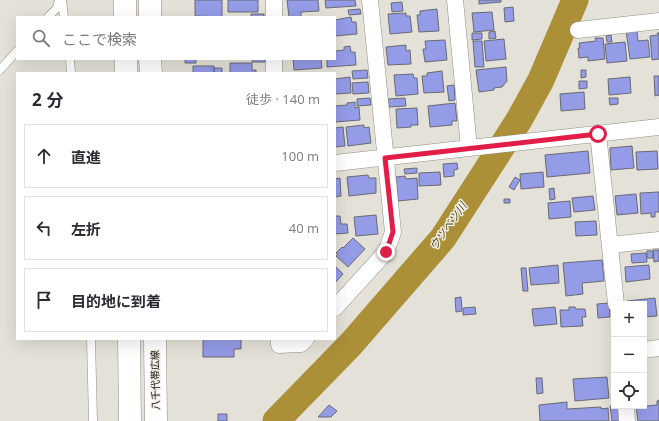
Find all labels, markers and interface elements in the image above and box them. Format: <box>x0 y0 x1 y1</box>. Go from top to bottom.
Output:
search box <box>16 16 336 60</box>
icon: search <box>30 27 52 49</box>
text: ここで検索 <box>62 29 137 49</box>
text: 2 分 <box>32 88 63 111</box>
text: 徒歩 · 140 m <box>246 90 320 108</box>
route start <box>589 125 607 143</box>
icon: ahead <box>33 145 55 167</box>
text: 直進 <box>71 147 101 167</box>
text: 100 m <box>281 147 319 165</box>
water label: ウツベツ川 <box>426 198 470 253</box>
icon: left <box>33 217 55 239</box>
text: 左折 <box>71 219 101 239</box>
text: 40 m <box>289 219 319 237</box>
route end <box>377 243 395 261</box>
icon: arrive <box>33 289 55 311</box>
text: 目的地に到着 <box>71 291 161 311</box>
map controls <box>611 301 647 409</box>
button: + <box>611 301 647 337</box>
button: − <box>611 337 647 373</box>
street label: 八千代帯広線 <box>147 350 163 410</box>
button: locate <box>611 373 647 409</box>

